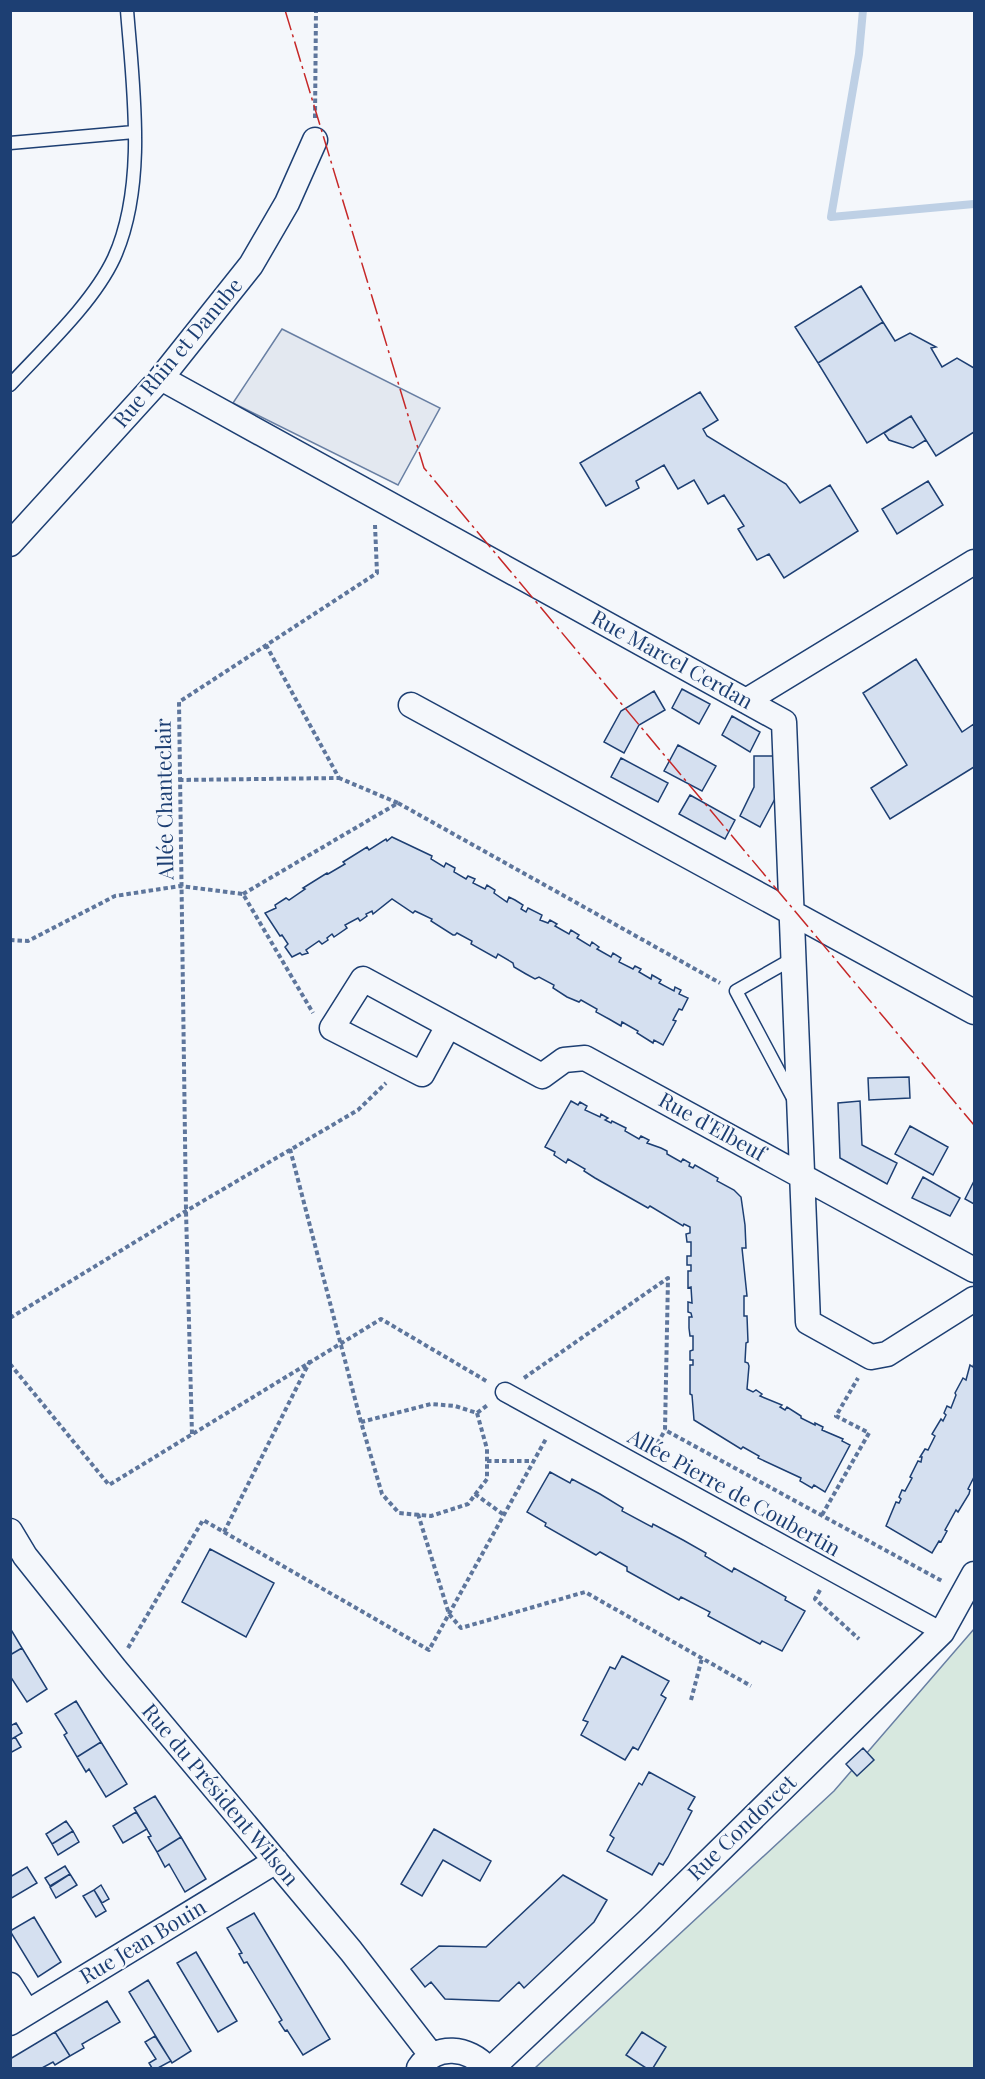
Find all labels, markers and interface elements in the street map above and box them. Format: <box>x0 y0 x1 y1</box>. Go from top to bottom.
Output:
street label: Rue Rhin et Danube <box>106 271 247 432</box>
street label: Rue Marcel Cerdan <box>587 602 759 714</box>
street label: Allée Chanteclair <box>148 717 178 881</box>
street label: Rue d'Elbeuf <box>654 1084 773 1167</box>
street label: Allée Pierre de Coubertin <box>623 1421 847 1562</box>
street label: Rue du Président Wilson <box>137 1697 306 1891</box>
street label: Rue Condorcet <box>680 1767 801 1886</box>
street label: Rue Jean Bouin <box>74 1891 211 1989</box>

